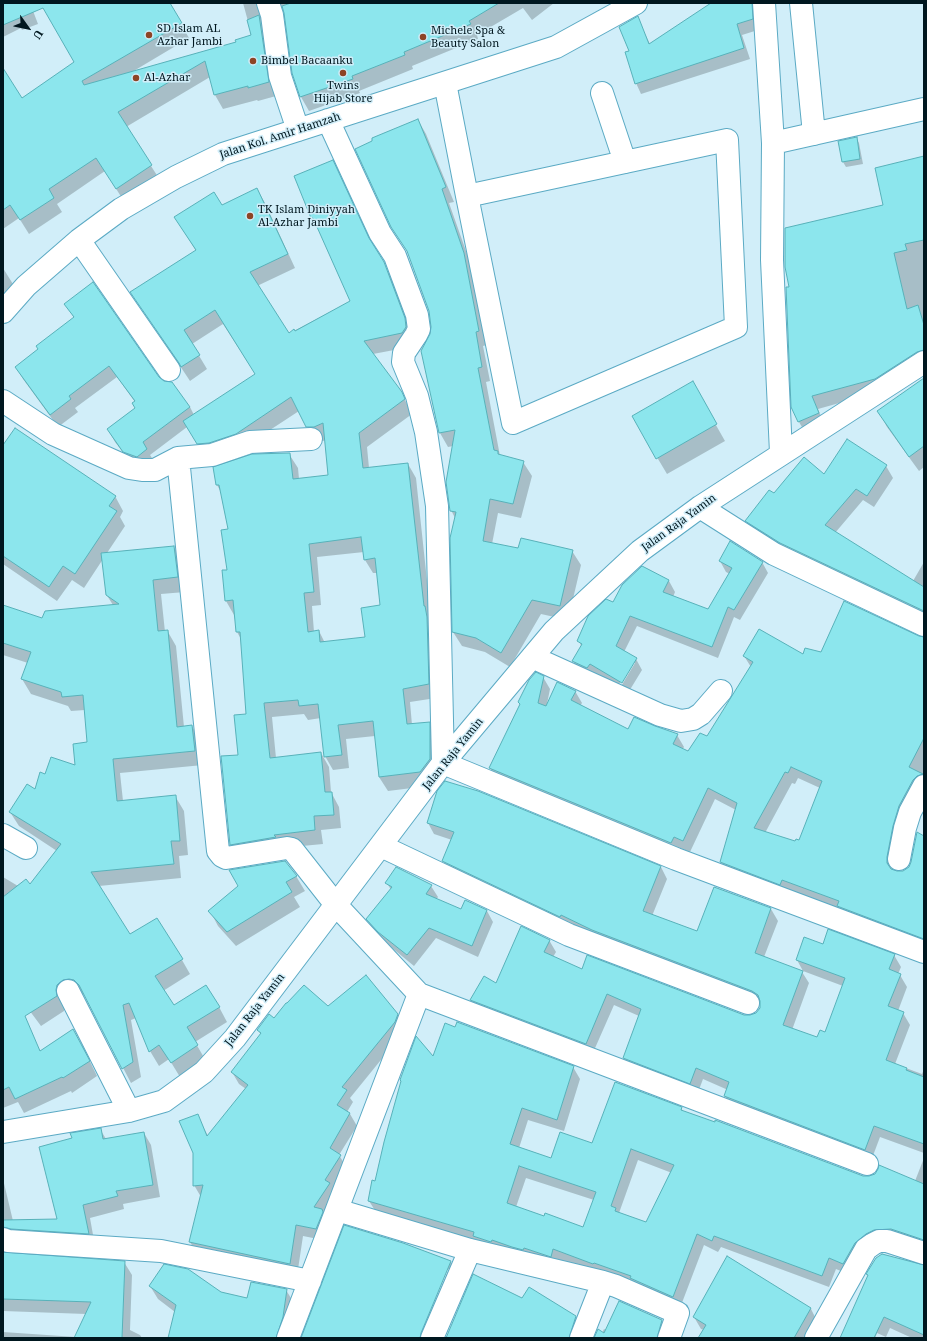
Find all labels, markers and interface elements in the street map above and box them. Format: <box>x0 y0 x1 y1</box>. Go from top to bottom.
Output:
north arrow <box>8 8 48 48</box>
place label: SD Islam AL Azhar Jambi <box>157 22 222 48</box>
place label: Michele Spa & Beauty Salon <box>431 24 505 50</box>
text: U <box>30 27 47 42</box>
marker: SD Islam AL Azhar Jambi <box>144 30 154 40</box>
marker: Michele Spa & Beauty Salon <box>418 32 428 42</box>
place label: Bimbel Bacaanku <box>261 54 353 68</box>
marker: Bimbel Bacaanku <box>248 56 258 66</box>
marker: Twins Hijab Store <box>338 68 348 78</box>
place label: Al-Azhar <box>144 71 190 85</box>
marker: Al-Azhar <box>131 73 141 83</box>
place label: Twins Hijab Store <box>314 79 372 105</box>
street label: Jalan Kol. Amir Hamzah <box>218 110 342 162</box>
place label: TK Islam Diniyyah Al-Azhar Jambi <box>258 203 355 229</box>
marker: TK Islam Diniyyah Al-Azhar Jambi <box>245 211 255 221</box>
street label: Jalan Raja Yamin <box>639 492 719 554</box>
street label: Jalan Raja Yamin <box>420 715 486 793</box>
street label: Jalan Raja Yamin <box>222 971 288 1049</box>

